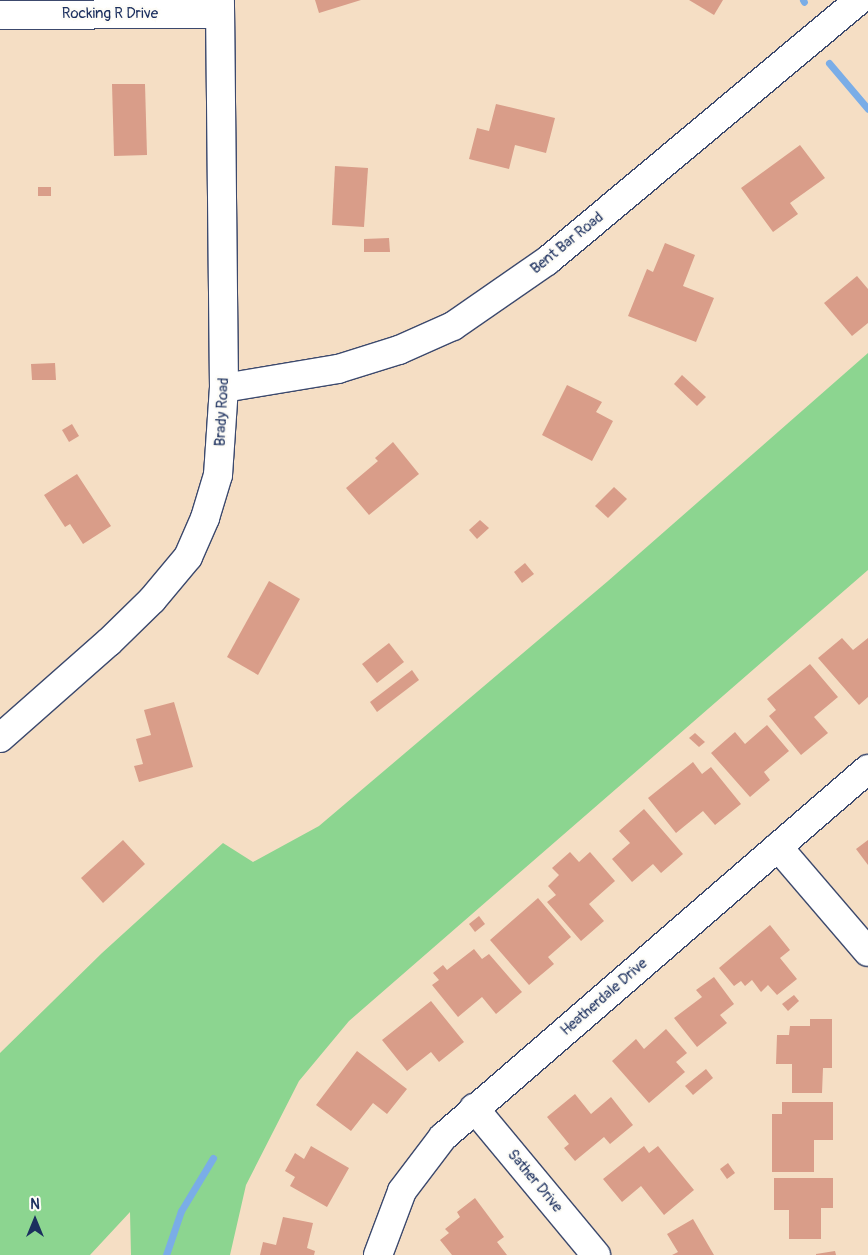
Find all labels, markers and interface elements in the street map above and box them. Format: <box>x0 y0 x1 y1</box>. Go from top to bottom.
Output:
street label: Rocking R Drive <box>62 5 158 23</box>
street label: Bent Bar Road <box>527 208 607 278</box>
street label: Brady Road <box>211 377 233 447</box>
street label: Heatherdale Drive <box>557 954 651 1040</box>
street label: Sather Drive <box>504 1146 566 1216</box>
north arrow <box>10 1195 60 1245</box>
text: N <box>30 1196 40 1213</box>

